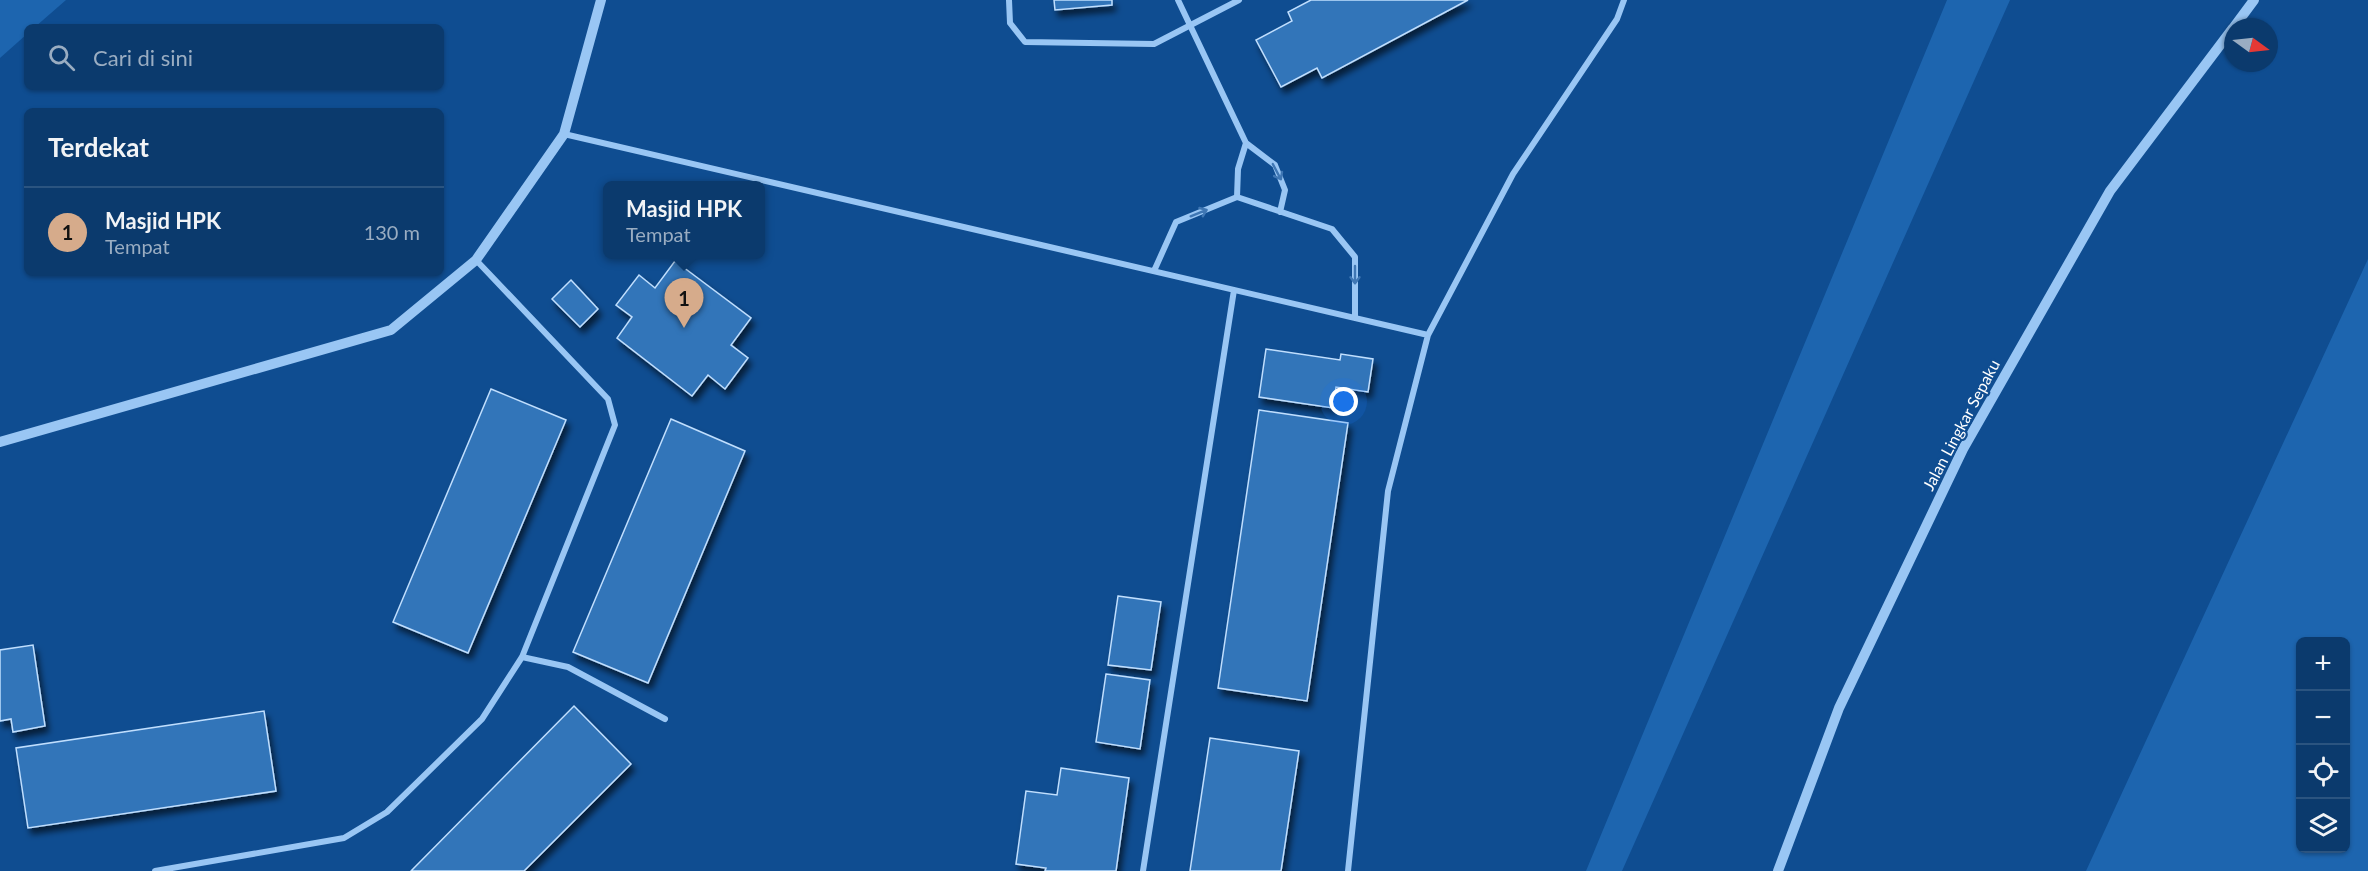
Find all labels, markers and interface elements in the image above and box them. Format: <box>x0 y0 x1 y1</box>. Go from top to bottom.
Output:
north arrow <box>2224 18 2278 72</box>
search box <box>24 24 444 90</box>
icon: search <box>45 41 78 74</box>
text: Cari di sini <box>93 44 193 71</box>
text: Terdekat <box>48 131 149 163</box>
one-way arrow <box>1271 162 1283 180</box>
popup <box>603 181 765 259</box>
text: Masjid HPK <box>626 195 742 222</box>
one-way arrow <box>1190 206 1208 217</box>
text: Masjid HPK <box>105 207 221 234</box>
text: 1 <box>62 220 73 244</box>
text: 130 m <box>364 220 420 244</box>
text: Tempat <box>626 222 691 246</box>
text: Tempat <box>105 234 170 258</box>
one-way arrow <box>1349 265 1361 285</box>
pin: 1 <box>664 278 704 328</box>
street label: Jalan Lingkar Sepaku <box>1918 356 2003 493</box>
your location <box>1329 387 1358 416</box>
map controls <box>2296 637 2350 853</box>
button: + <box>2296 637 2350 691</box>
button: − <box>2296 691 2350 745</box>
button: locate <box>2296 745 2350 799</box>
button: layers <box>2296 799 2350 853</box>

